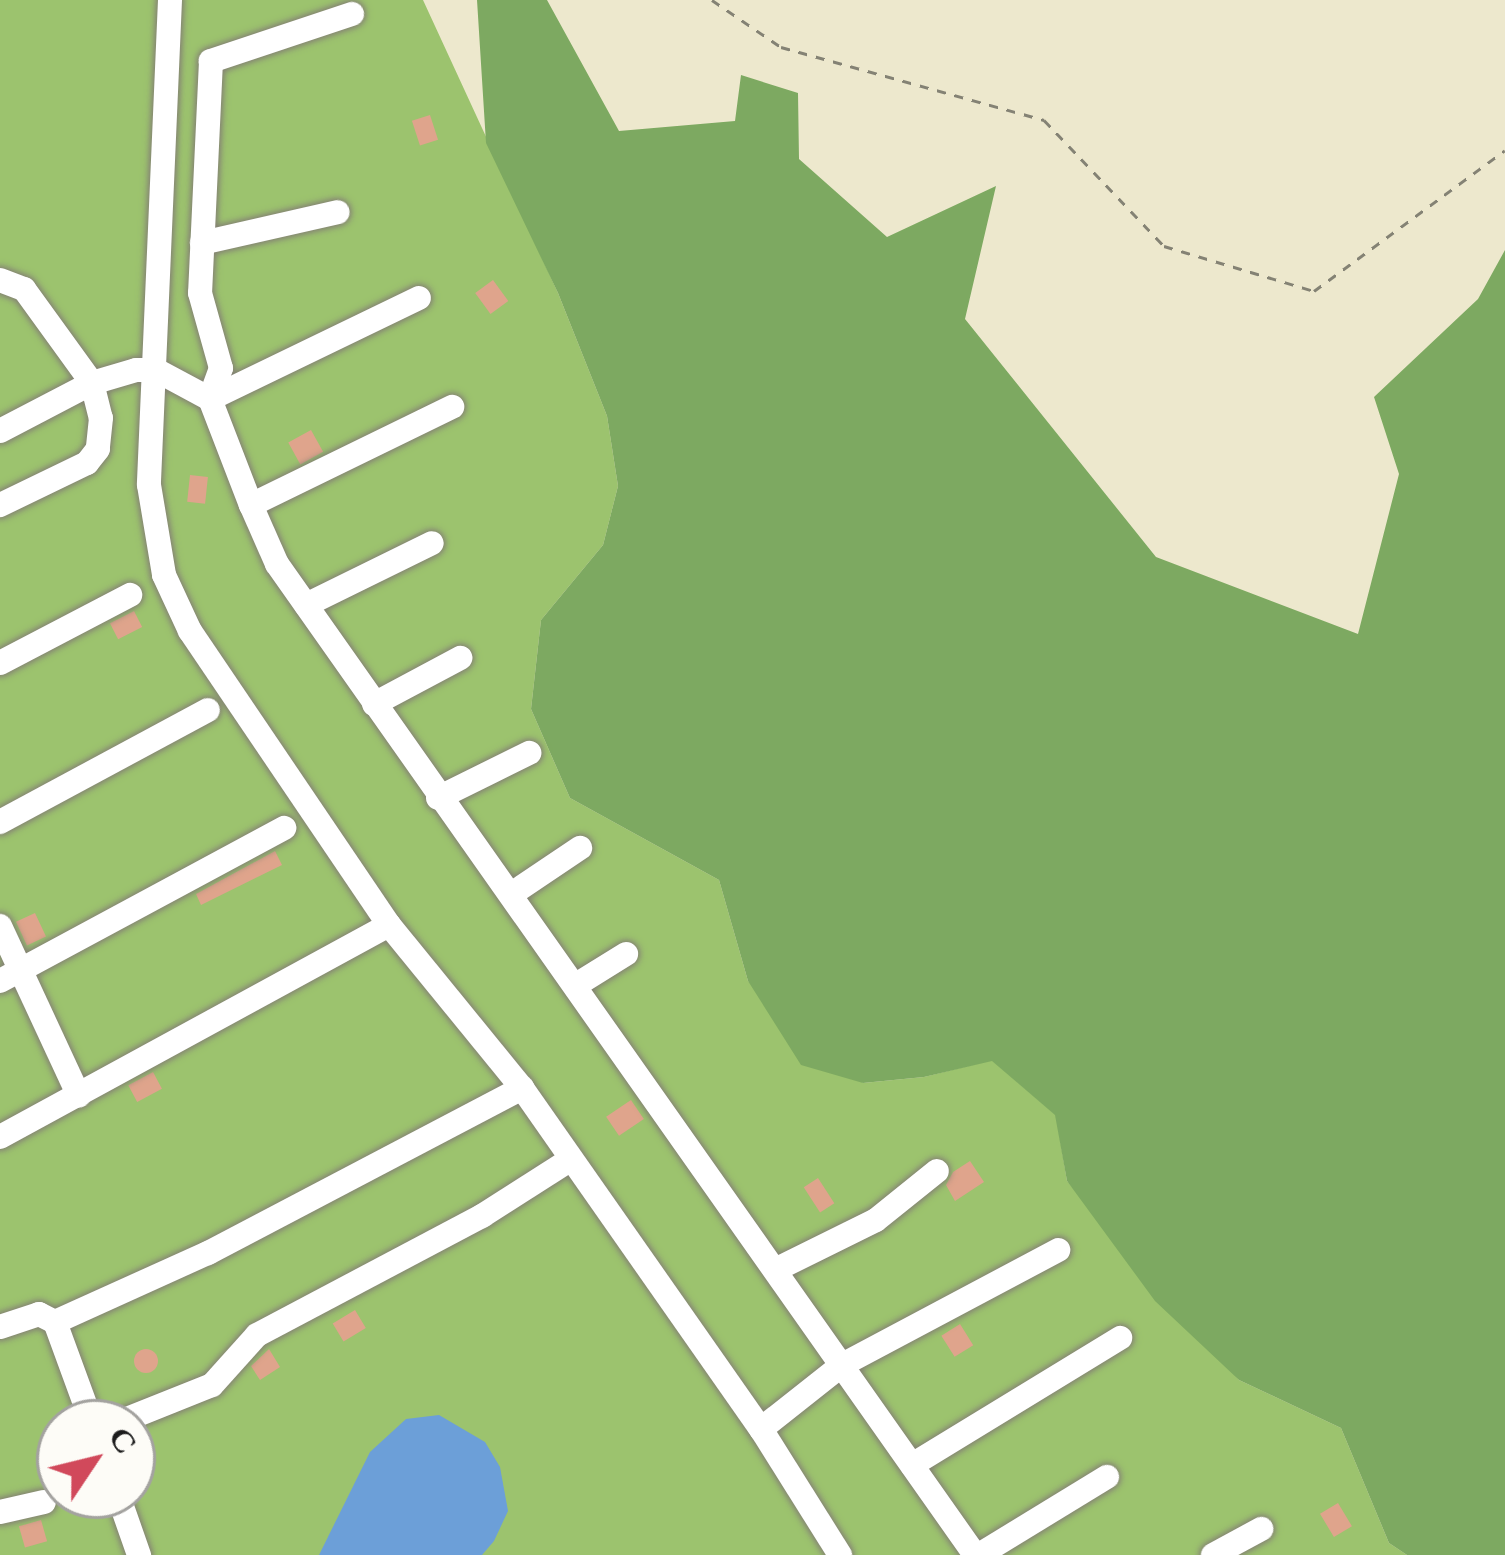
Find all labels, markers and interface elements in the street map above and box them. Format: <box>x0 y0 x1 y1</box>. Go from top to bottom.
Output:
north arrow <box>36 1399 156 1519</box>
text: С <box>99 1418 148 1462</box>

